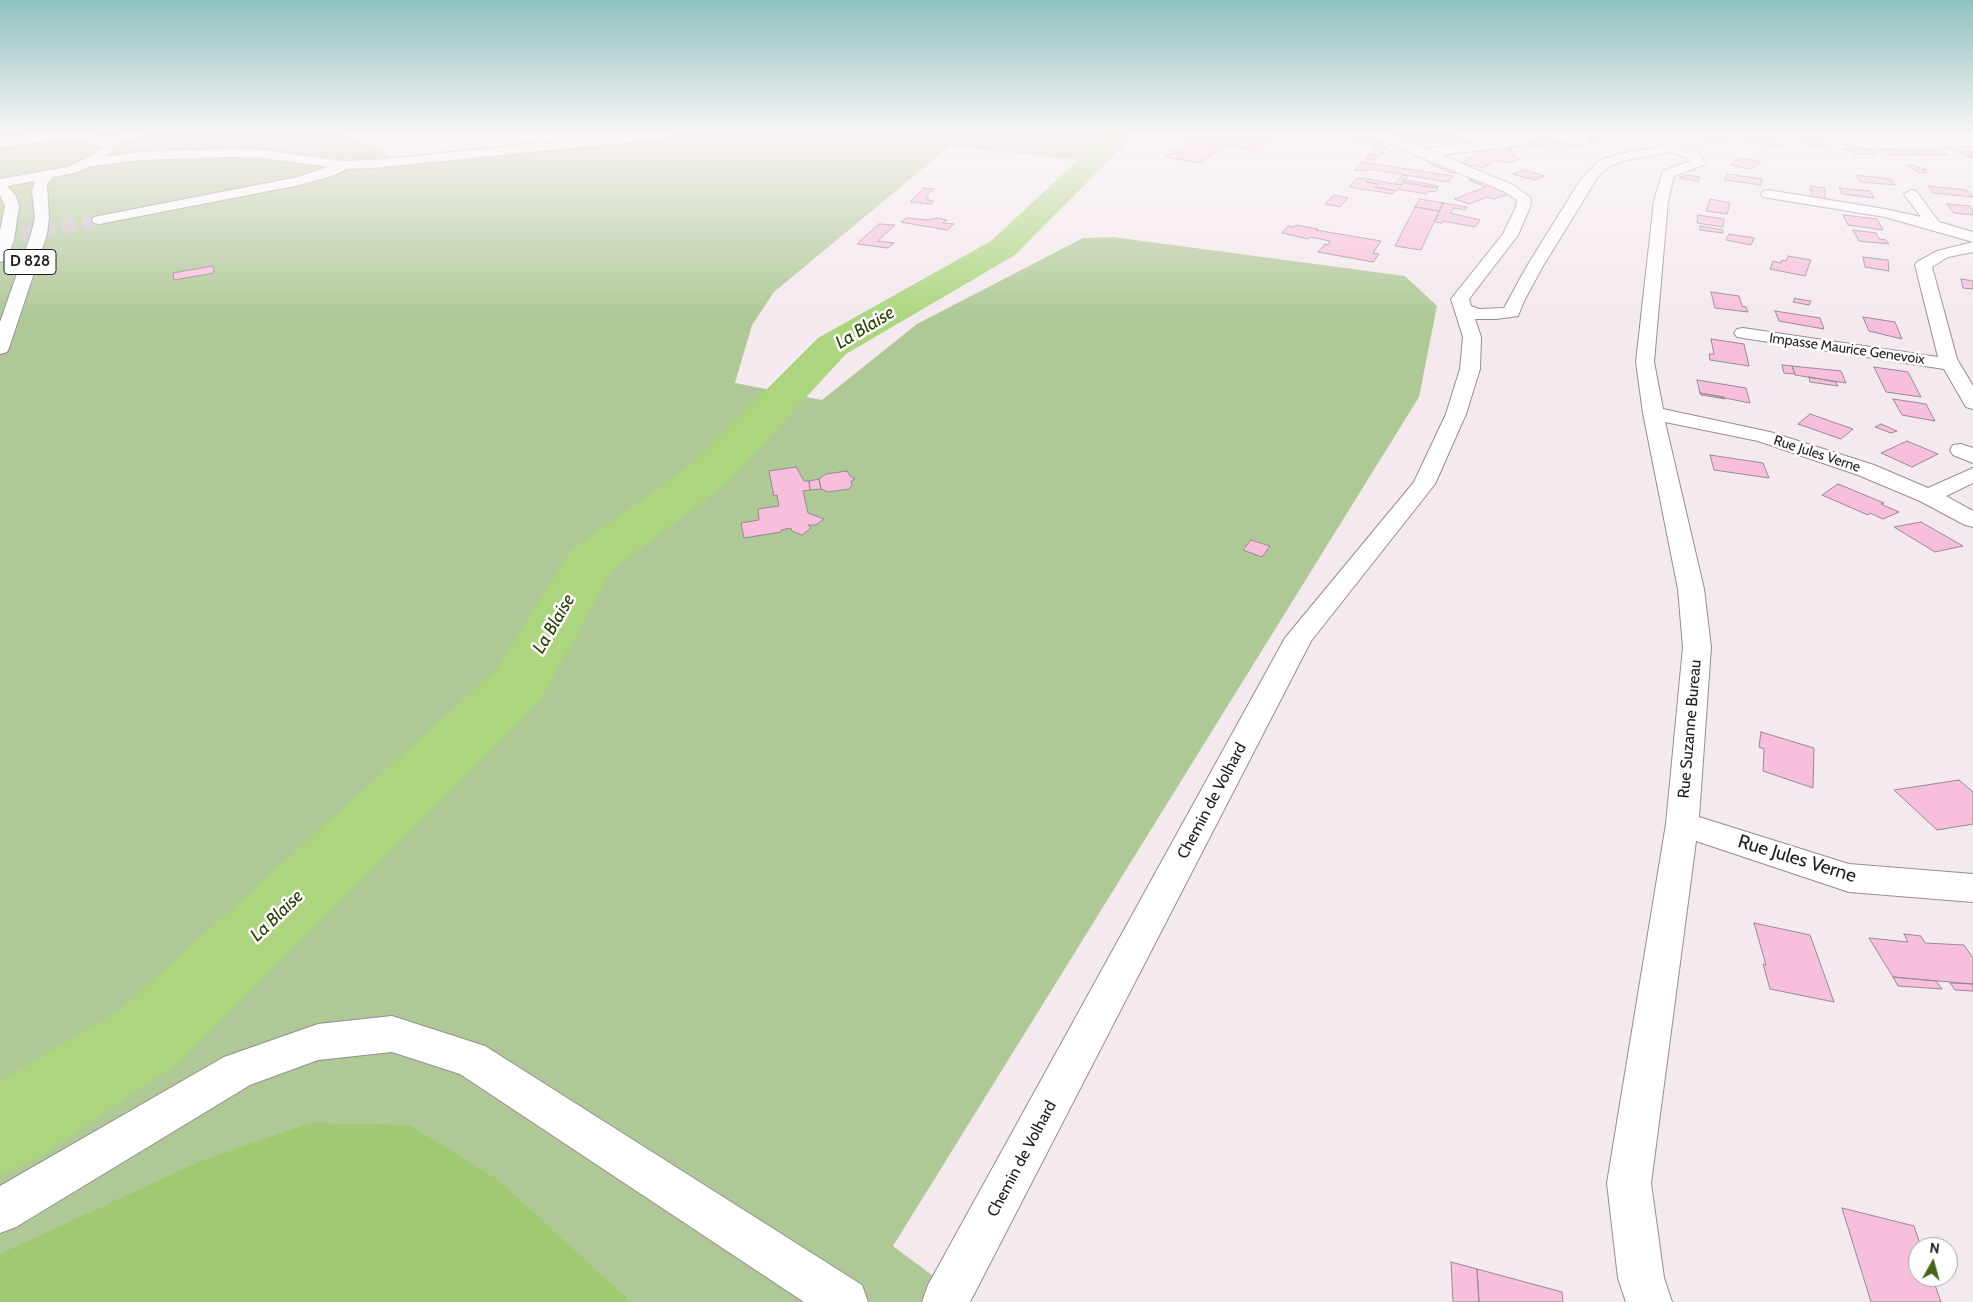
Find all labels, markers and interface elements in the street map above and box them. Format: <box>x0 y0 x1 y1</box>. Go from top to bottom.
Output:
road number: D 828 <box>4 250 56 274</box>
water label: La Blaise <box>832 302 898 354</box>
street label: Impasse Maurice Genevoix <box>1768 330 1926 368</box>
street label: Rue Jules Verne <box>1771 432 1863 476</box>
water label: La Blaise <box>528 591 580 657</box>
street label: Rue Suzanne Bureau <box>1674 659 1706 799</box>
street label: Chemin de Volhard <box>1173 740 1251 862</box>
street label: Rue Jules Verne <box>1735 830 1859 888</box>
water label: La Blaise <box>246 886 308 946</box>
street label: Chemin de Volhard <box>983 1098 1061 1220</box>
north arrow <box>1908 1237 1958 1287</box>
text: N <box>1929 1239 1941 1258</box>

